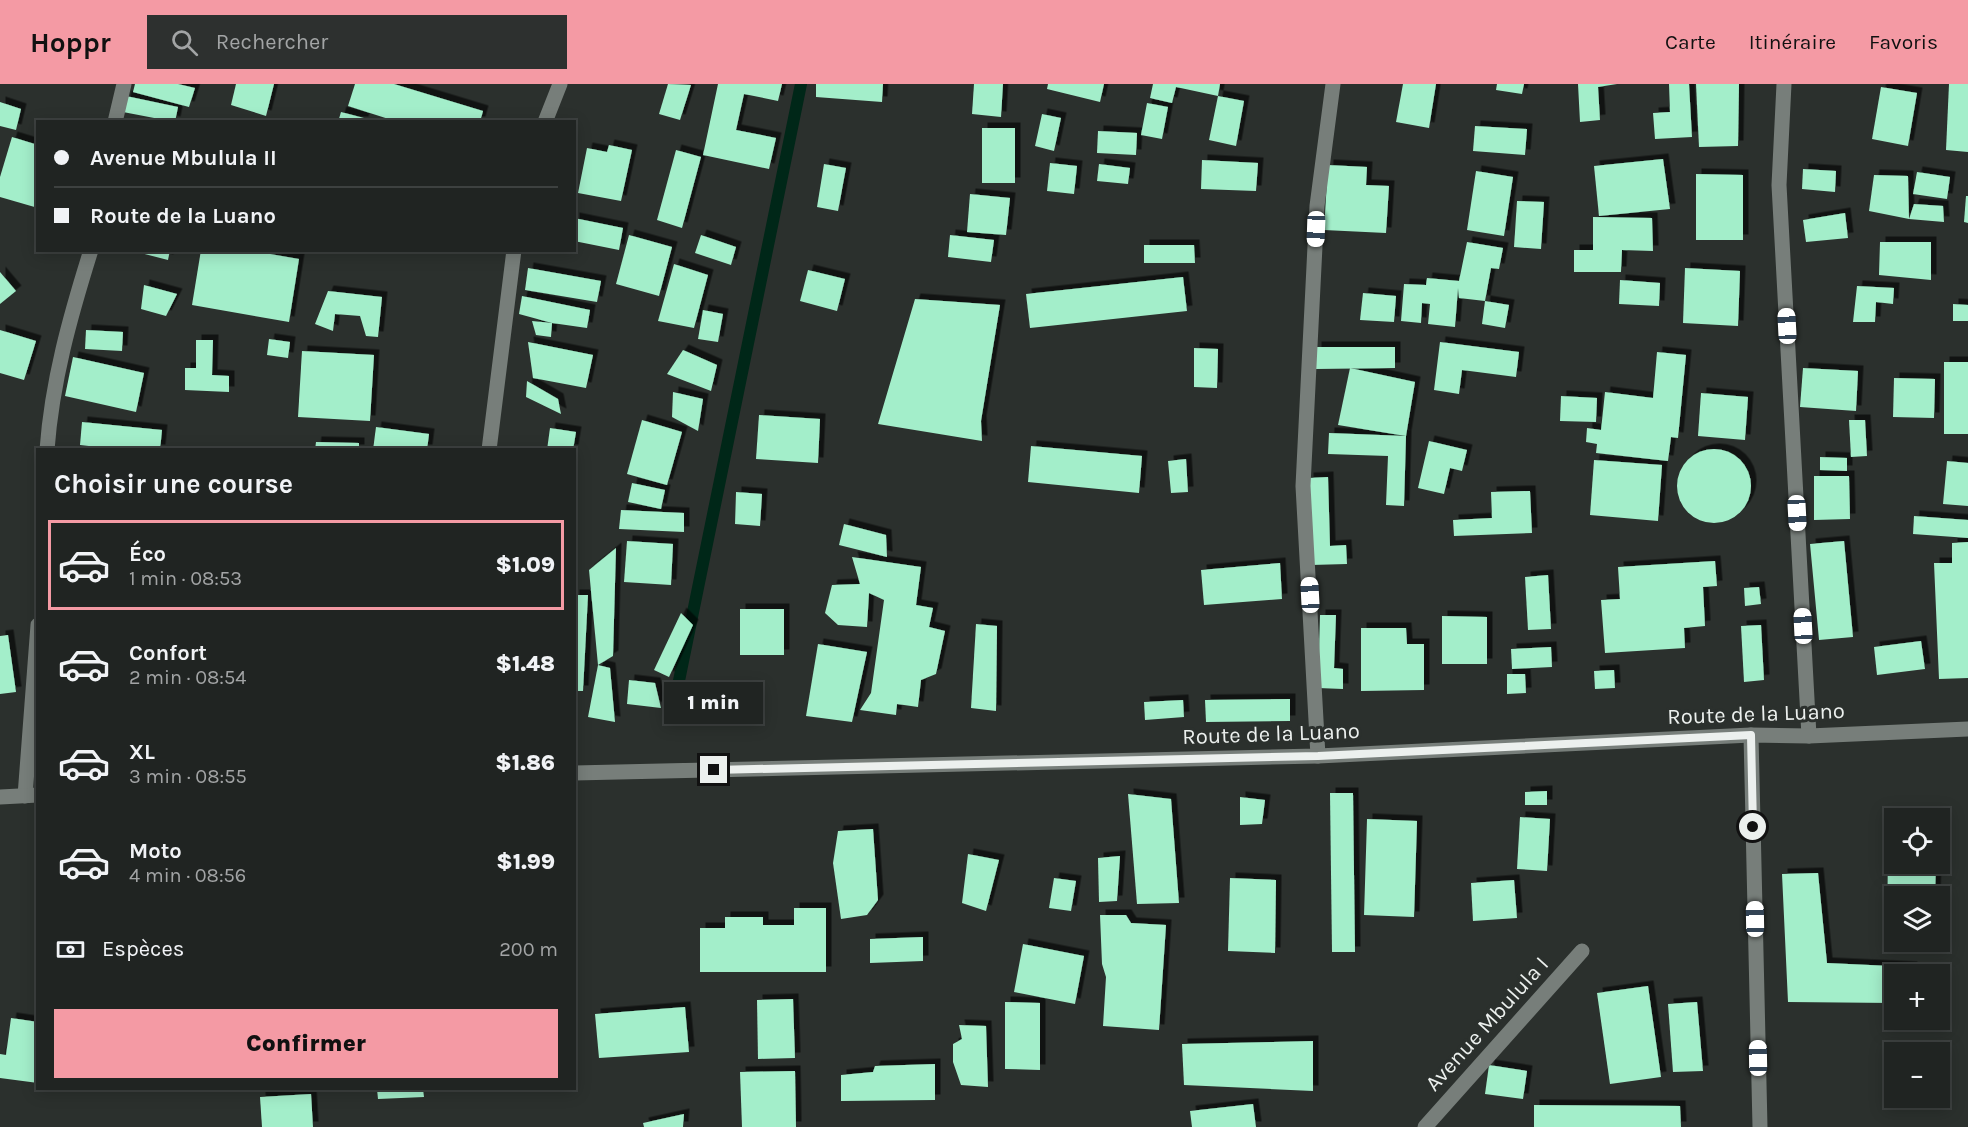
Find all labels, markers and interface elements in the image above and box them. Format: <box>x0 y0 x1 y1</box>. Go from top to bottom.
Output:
search box <box>147 15 567 69</box>
text: Hoppr <box>30 26 111 59</box>
icon: search <box>168 26 201 59</box>
text: Rechercher <box>216 29 328 55</box>
text: Carte <box>1665 30 1716 54</box>
text: Itinéraire <box>1749 30 1836 54</box>
text: Favoris <box>1869 30 1938 54</box>
text: Avenue Mbulula II <box>90 145 277 171</box>
text: Route de la Luano <box>90 203 276 229</box>
car <box>1306 211 1326 247</box>
car <box>1777 308 1797 344</box>
text: Choisir une course <box>54 468 293 500</box>
car <box>1787 495 1807 531</box>
icon: car <box>57 538 111 592</box>
text: Éco <box>129 541 166 567</box>
text: $1.09 <box>496 552 555 578</box>
text: 1 min · 08:53 <box>129 567 242 590</box>
car <box>1300 577 1320 613</box>
car <box>1793 608 1813 644</box>
icon: car <box>57 637 111 691</box>
text: Confort <box>129 640 207 666</box>
text: $1.48 <box>496 651 555 677</box>
text: 2 min · 08:54 <box>129 666 246 689</box>
callout: 1 min <box>664 683 764 725</box>
text: 1 min <box>687 691 740 714</box>
street label: Route de la Luano <box>1667 698 1845 730</box>
street label: Route de la Luano <box>1182 718 1360 750</box>
icon: car <box>57 736 111 790</box>
text: XL <box>129 739 155 765</box>
text: $1.86 <box>495 750 555 776</box>
route end <box>700 756 727 783</box>
text: 3 min · 08:55 <box>129 765 247 788</box>
map controls <box>1884 808 1950 1108</box>
button: locate <box>1884 808 1950 874</box>
route start <box>1739 813 1766 840</box>
icon: car <box>57 835 111 889</box>
text: Moto <box>129 838 182 864</box>
text: $1.99 <box>496 849 555 875</box>
text: 4 min · 08:56 <box>129 864 246 887</box>
button: layers <box>1884 886 1950 952</box>
car <box>1746 901 1764 937</box>
icon: cash <box>54 933 87 966</box>
text: Espèces <box>102 936 184 962</box>
text: 200 m <box>499 938 558 961</box>
street label: Avenue Mbulula I <box>1420 951 1554 1097</box>
button: + <box>1884 964 1950 1030</box>
button: Confirmer <box>54 1009 558 1078</box>
car <box>1749 1040 1767 1076</box>
button: − <box>1884 1042 1950 1108</box>

